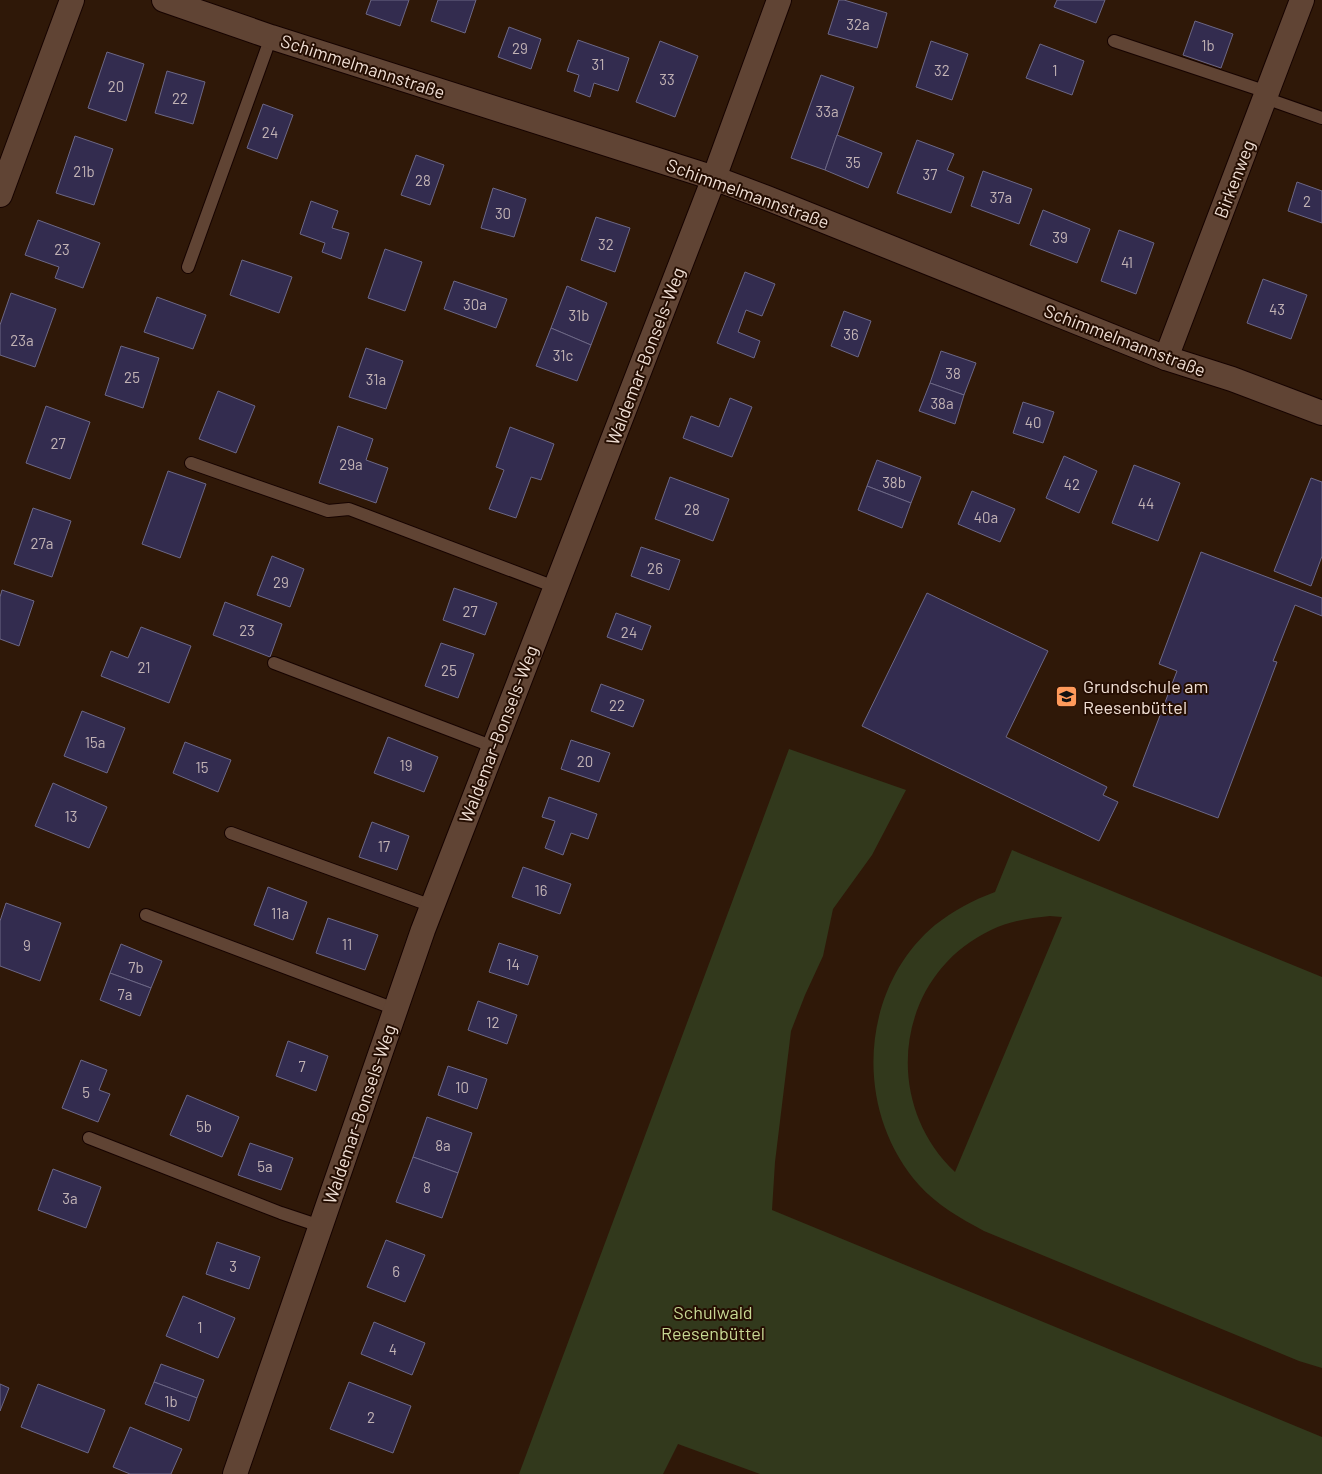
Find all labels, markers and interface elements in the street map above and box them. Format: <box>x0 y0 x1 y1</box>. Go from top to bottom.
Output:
house number: 32a <box>846 15 870 33</box>
street label: Schimmelmannstraße <box>278 29 448 103</box>
house number: 1b <box>1201 36 1215 54</box>
house number: 29 <box>512 39 528 57</box>
house number: 31 <box>592 55 604 73</box>
house number: 32 <box>934 61 950 79</box>
house number: 1 <box>1052 61 1058 79</box>
house number: 33 <box>659 70 675 88</box>
house number: 20 <box>108 77 124 95</box>
house number: 22 <box>172 89 188 107</box>
house number: 33a <box>815 102 839 120</box>
house number: 24 <box>262 123 278 141</box>
street label: Birkenweg <box>1209 137 1259 221</box>
street label: Schimmelmannstraße <box>664 153 832 233</box>
house number: 35 <box>845 153 861 171</box>
house number: 21b <box>73 162 95 180</box>
house number: 37 <box>923 165 937 183</box>
house number: 28 <box>415 171 431 189</box>
house number: 37a <box>990 188 1012 206</box>
house number: 2 <box>1303 192 1311 210</box>
house number: 30 <box>495 204 511 222</box>
house number: 39 <box>1052 228 1068 246</box>
house number: 32 <box>598 235 614 253</box>
house number: 23 <box>54 240 70 258</box>
house number: 41 <box>1121 253 1133 271</box>
street label: Waldemar-Bonsels-Weg <box>601 264 689 448</box>
house number: 30a <box>463 295 487 313</box>
street label: Schimmelmannstraße <box>1041 299 1209 381</box>
house number: 43 <box>1269 300 1285 318</box>
house number: 31b <box>568 306 590 324</box>
house number: 36 <box>843 325 859 343</box>
house number: 23a <box>10 331 34 349</box>
house number: 31c <box>553 346 574 364</box>
house number: 38 <box>945 364 961 382</box>
house number: 25 <box>124 368 140 386</box>
house number: 31a <box>366 370 386 388</box>
house number: 38a <box>930 394 954 412</box>
house number: 40 <box>1025 413 1041 431</box>
house number: 27 <box>50 434 66 452</box>
house number: 29a <box>339 455 363 473</box>
house number: 38b <box>882 473 906 491</box>
house number: 42 <box>1064 475 1080 493</box>
house number: 44 <box>1138 494 1154 512</box>
house number: 28 <box>684 500 700 518</box>
house number: 40a <box>974 508 998 526</box>
house number: 27a <box>31 534 53 552</box>
house number: 26 <box>647 559 663 577</box>
house number: 29 <box>273 573 289 591</box>
house number: 27 <box>462 602 478 620</box>
house number: 23 <box>239 621 255 639</box>
house number: 24 <box>621 623 637 641</box>
street label: Waldemar-Bonsels-Weg <box>454 642 542 826</box>
house number: 21 <box>137 658 151 676</box>
house number: 25 <box>441 661 457 679</box>
place label: Grundschule am Reesenbüttel <box>1083 675 1208 718</box>
school or university icon: Grundschule am Reesenbüttel <box>1055 684 1079 708</box>
house number: 22 <box>609 696 625 714</box>
house number: 15a <box>85 733 105 751</box>
house number: 20 <box>577 752 593 770</box>
house number: 19 <box>399 756 413 774</box>
house number: 15 <box>196 758 208 776</box>
house number: 13 <box>65 807 77 825</box>
house number: 17 <box>378 837 390 855</box>
house number: 16 <box>535 881 547 899</box>
house number: 11a <box>271 904 289 922</box>
house number: 11 <box>342 935 352 953</box>
house number: 9 <box>23 936 31 954</box>
house number: 14 <box>506 955 520 973</box>
house number: 7b <box>128 958 144 976</box>
house number: 7a <box>118 985 132 1003</box>
house number: 12 <box>486 1013 500 1031</box>
street label: Waldemar-Bonsels-Weg <box>318 1021 400 1207</box>
house number: 7 <box>298 1057 306 1075</box>
house number: 10 <box>455 1078 469 1096</box>
house number: 5 <box>82 1083 90 1101</box>
house number: 5b <box>196 1117 212 1135</box>
house number: 8a <box>435 1136 451 1154</box>
house number: 5a <box>257 1157 273 1175</box>
house number: 8 <box>423 1178 431 1196</box>
house number: 3a <box>62 1189 78 1207</box>
house number: 3 <box>229 1257 237 1275</box>
house number: 6 <box>392 1262 400 1280</box>
park label: Schulwald Reesenbüttel <box>661 1301 765 1344</box>
house number: 1 <box>197 1318 203 1336</box>
house number: 4 <box>389 1340 397 1358</box>
house number: 1b <box>164 1392 178 1410</box>
house number: 2 <box>367 1408 375 1426</box>

